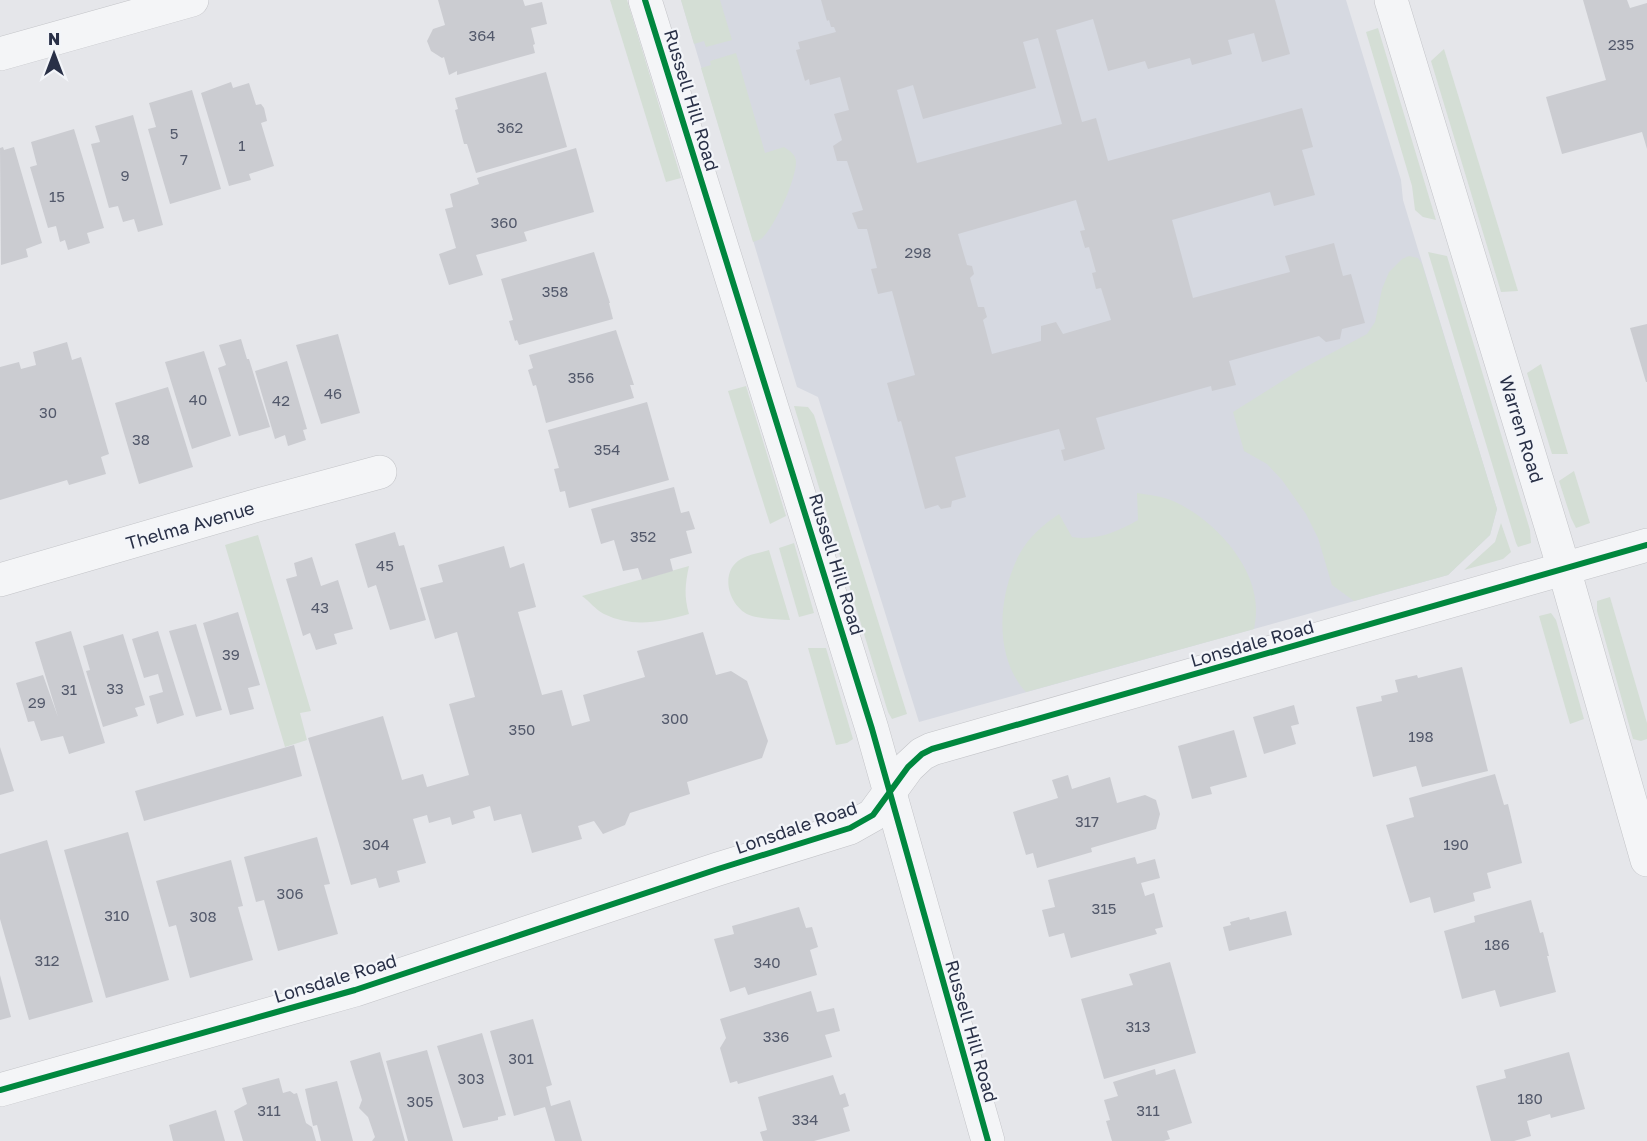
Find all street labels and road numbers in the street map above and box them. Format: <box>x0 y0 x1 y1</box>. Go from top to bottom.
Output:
street label: Russell Hill Road <box>660 27 724 173</box>
street label: Warren Road <box>1495 373 1549 485</box>
street label: Russell Hill Road <box>805 491 869 637</box>
street label: Thelma Avenue <box>123 496 257 554</box>
street label: Lonsdale Road <box>1188 615 1316 671</box>
street label: Lonsdale Road <box>732 796 860 858</box>
street label: Lonsdale Road <box>271 949 399 1007</box>
street label: Russell Hill Road <box>941 957 1003 1105</box>

